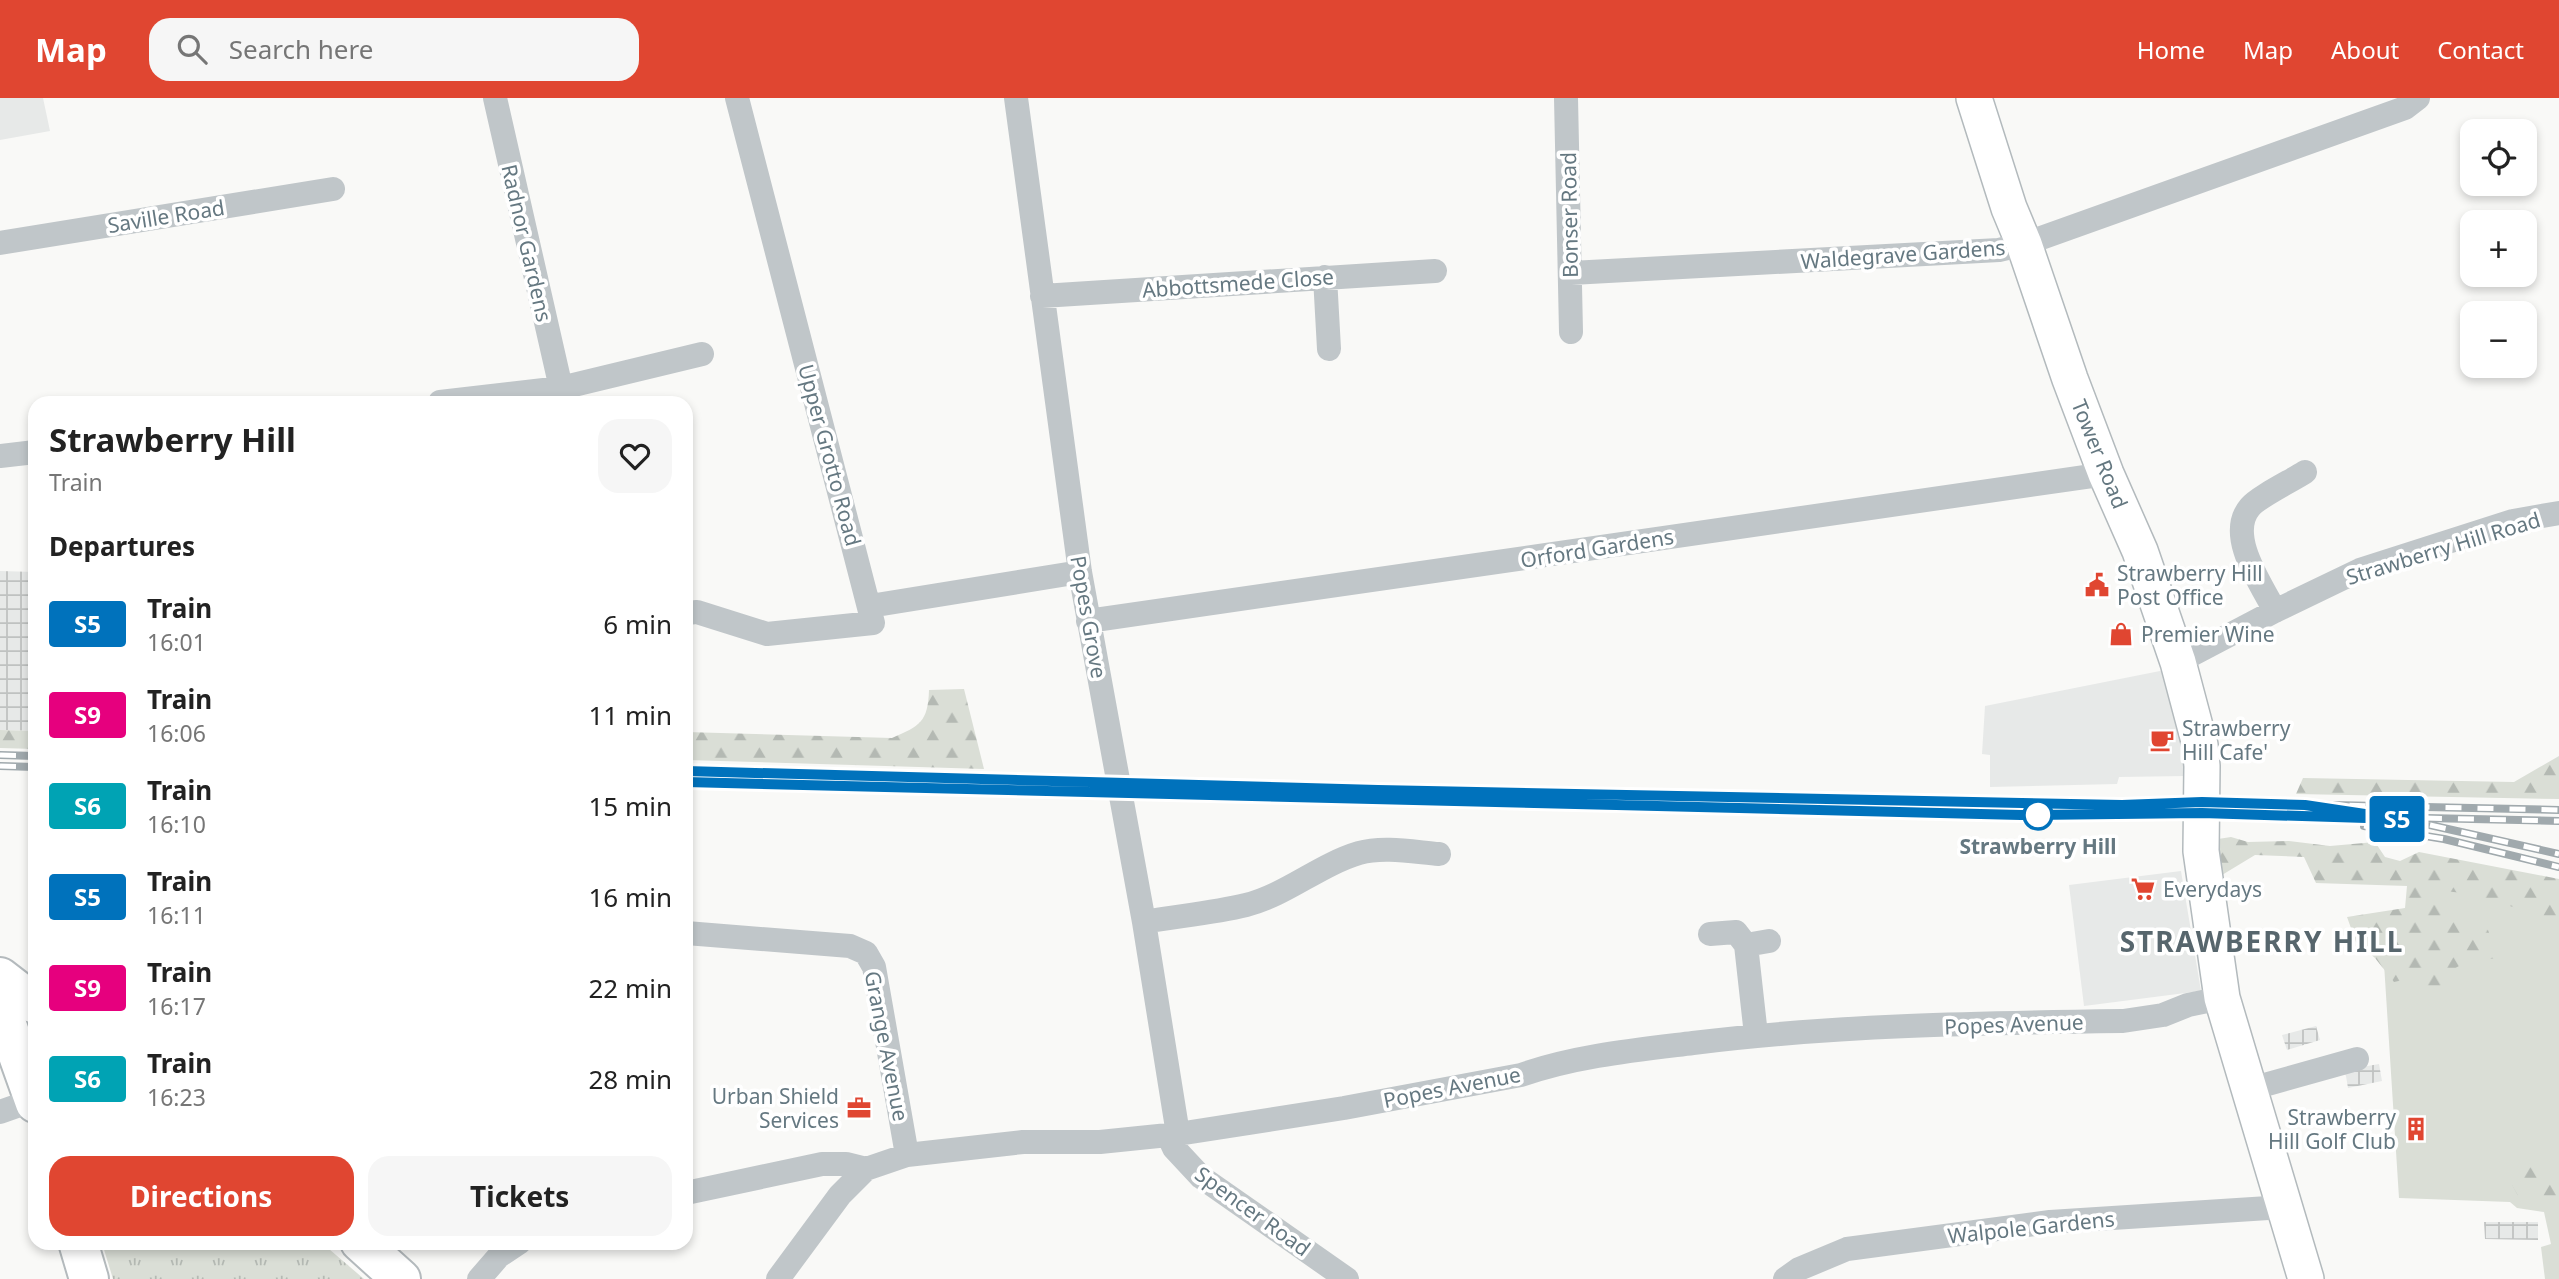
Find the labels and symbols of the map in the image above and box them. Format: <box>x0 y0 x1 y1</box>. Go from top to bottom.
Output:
street label: Bonser Road <box>1554 152 1584 278</box>
street label: Radnor Gardens <box>495 162 559 324</box>
street label: Saville Road <box>106 193 226 239</box>
street label: Waldegrave Gardens <box>1800 233 2006 275</box>
street label: Abbottsmede Close <box>1141 262 1335 304</box>
street label: Upper Grotto Road <box>792 361 868 549</box>
street label: Tower Road <box>2065 395 2135 513</box>
street label: Strawberry Hill Road <box>2342 505 2544 591</box>
street label: Orford Gardens <box>1518 522 1676 574</box>
street label: Popes Grove <box>1064 553 1114 681</box>
place label: Strawberry Hill Post Office <box>2117 559 2263 611</box>
public building icon: Strawberry Hill Post Office <box>2083 571 2111 599</box>
shop icon: Premier Wine <box>2107 620 2135 648</box>
place label: Premier Wine <box>2141 620 2275 648</box>
place label: Strawberry Hill Cafe' <box>2182 714 2291 766</box>
cafe icon: Strawberry Hill Cafe' <box>2148 726 2176 754</box>
line badge: S5 <box>2366 796 2428 842</box>
marker: Strawberry Hill <box>2023 800 2053 830</box>
place label: Strawberry Hill <box>1959 832 2117 860</box>
supermarket icon: Everydays <box>2129 875 2157 903</box>
place label: Everydays <box>2163 875 2262 903</box>
district label: STRAWBERRY HILL <box>2120 922 2404 960</box>
street label: Grange Avenue <box>859 969 915 1123</box>
street label: Popes Avenue <box>1944 1008 2084 1040</box>
street label: Popes Avenue <box>1381 1060 1523 1114</box>
place label: Urban Shield Services <box>712 1082 839 1134</box>
office icon: Urban Shield Services <box>845 1094 873 1122</box>
place label: Strawberry Hill Golf Club <box>2268 1103 2396 1155</box>
building icon: Strawberry Hill Golf Club <box>2402 1115 2430 1143</box>
street label: Spencer Road <box>1190 1160 1316 1262</box>
street label: Walpole Gardens <box>1946 1204 2116 1250</box>

